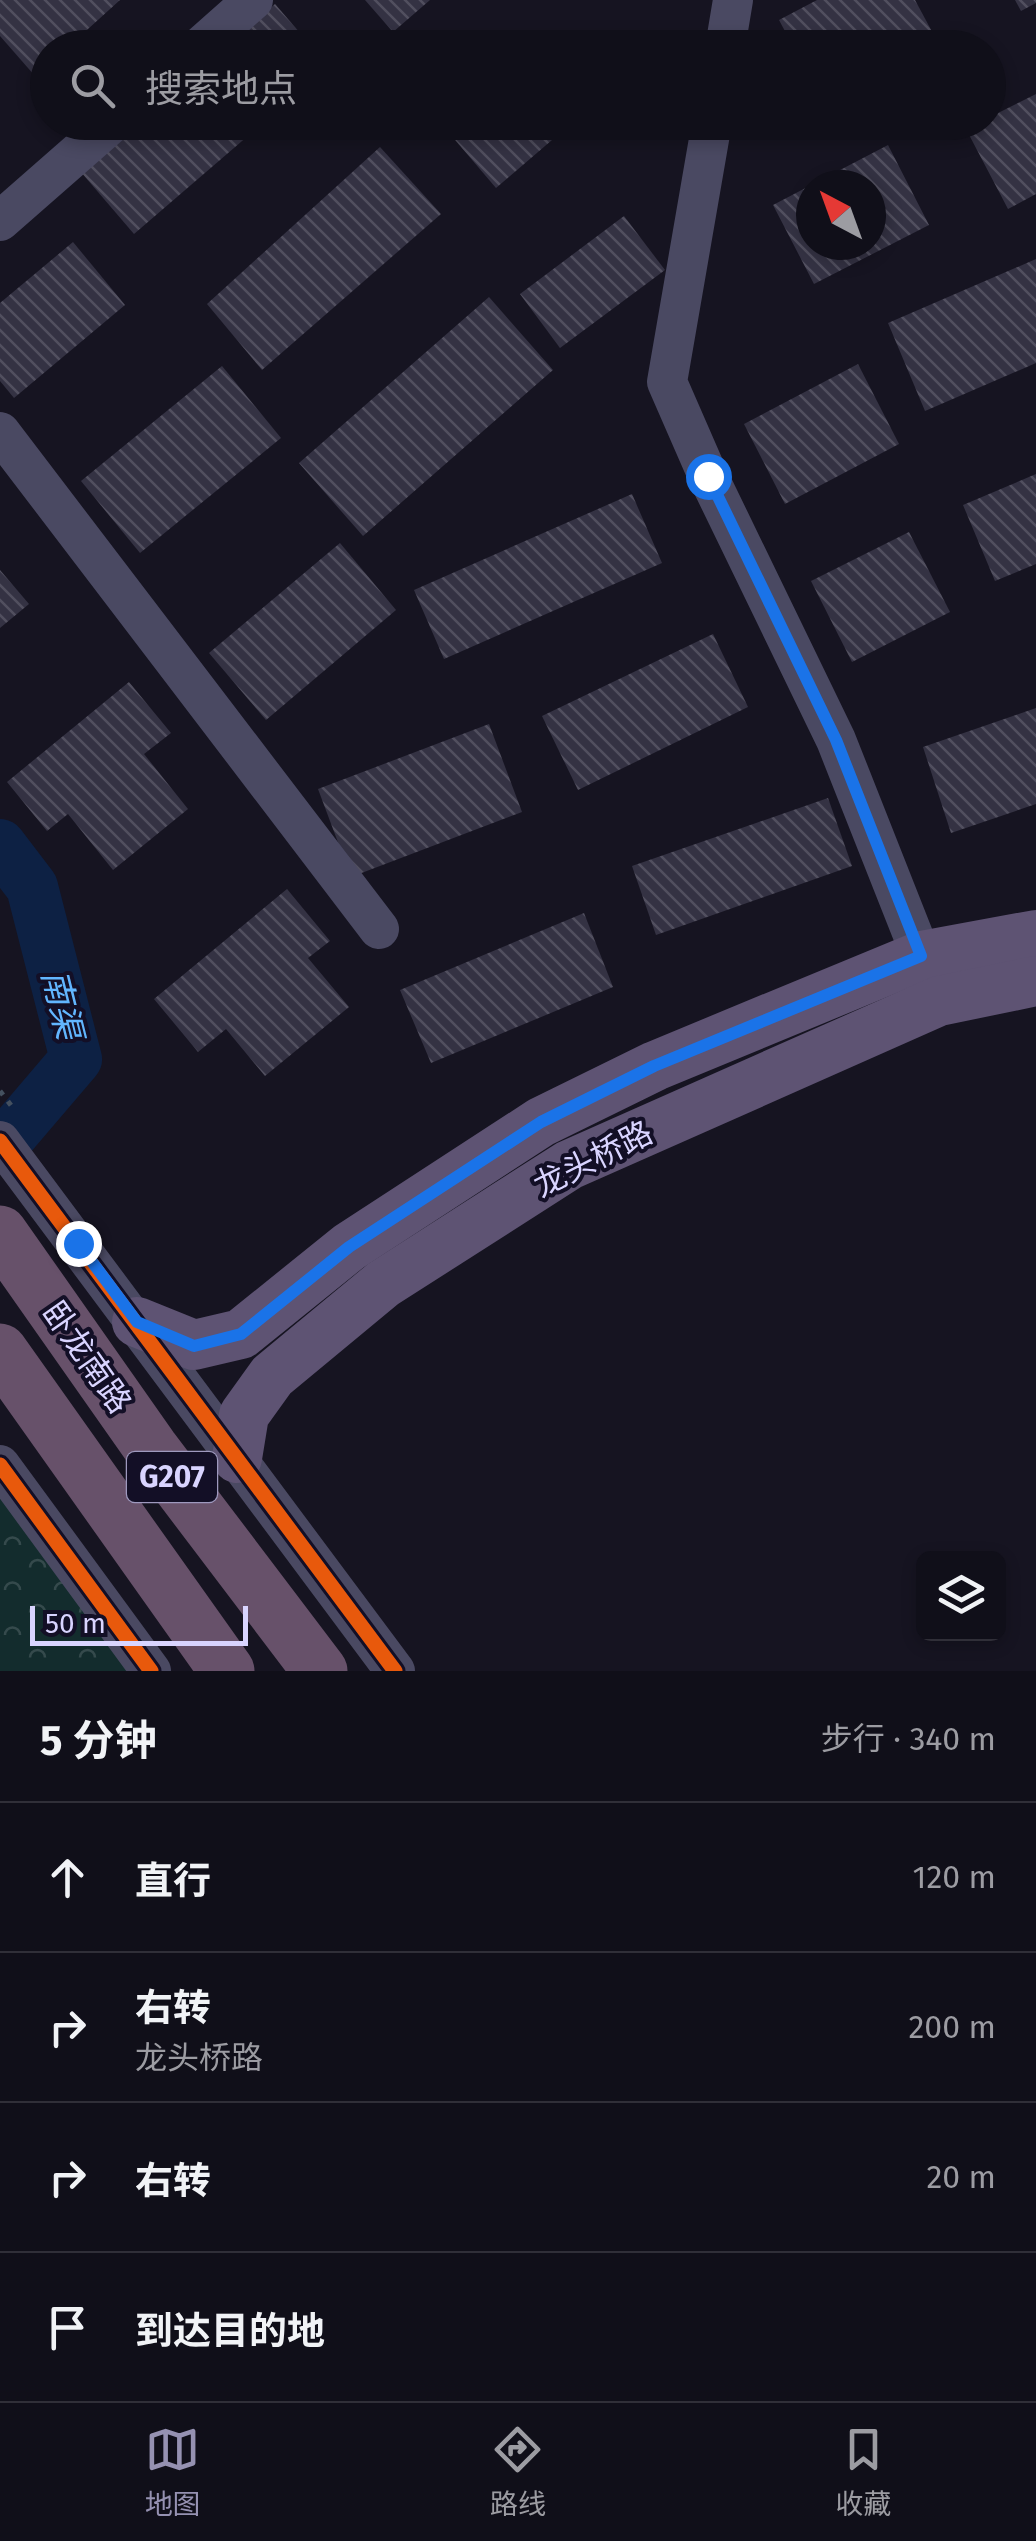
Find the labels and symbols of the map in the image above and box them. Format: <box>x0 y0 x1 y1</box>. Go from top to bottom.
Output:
north arrow <box>796 170 886 260</box>
route start <box>686 454 732 500</box>
water label: 南渠 <box>33 965 92 1048</box>
street label: 龙头桥路 <box>527 1113 659 1205</box>
route end <box>56 1221 102 1267</box>
street label: 卧龙南路 <box>35 1294 139 1420</box>
road number: G207 <box>127 1452 217 1502</box>
scale bar <box>30 1601 248 1646</box>

